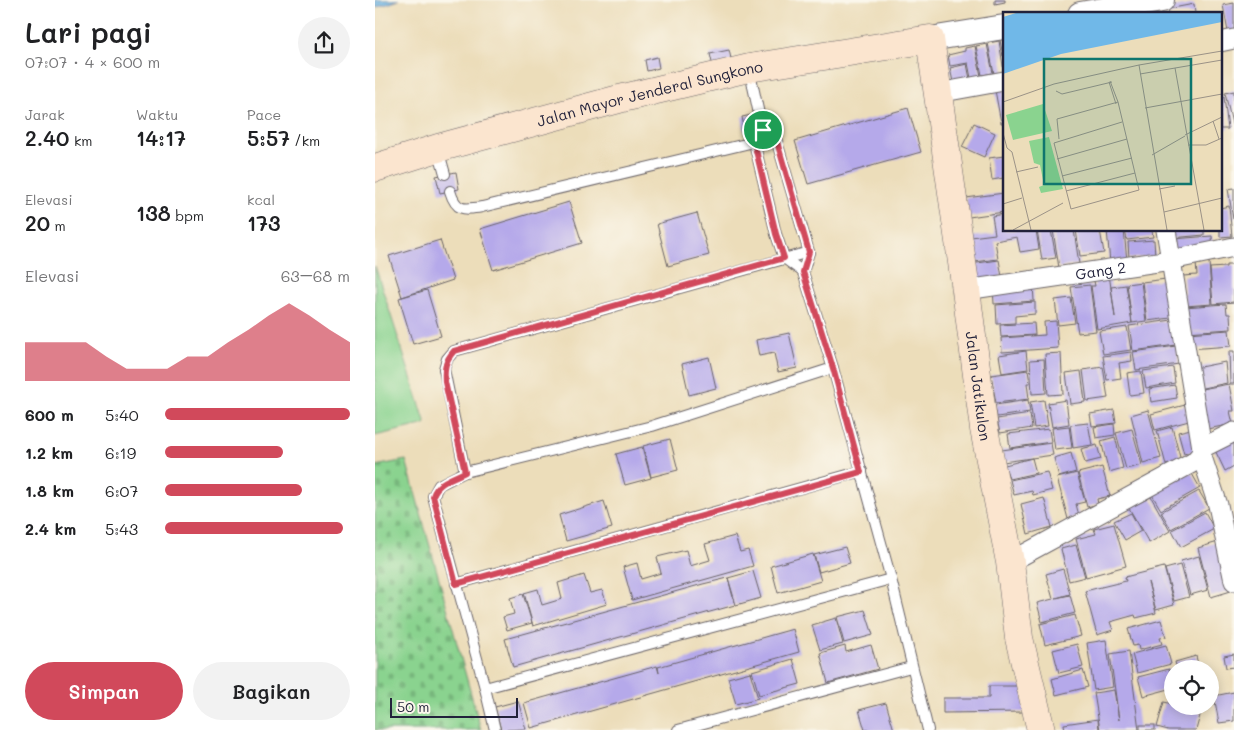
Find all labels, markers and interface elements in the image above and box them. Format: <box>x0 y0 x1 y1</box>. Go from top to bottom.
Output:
inset map <box>1003 12 1221 231</box>
text: Lari pagi <box>25 14 152 50</box>
button: share <box>298 17 350 69</box>
text: 07:07 · 4 × 600 m <box>25 51 160 72</box>
street label: Jalan Mayor Jenderal Sungkono <box>535 56 764 131</box>
text: Jarak <box>25 105 65 124</box>
text: Waktu <box>136 105 178 124</box>
text: Pace <box>247 105 281 124</box>
pin <box>742 109 784 151</box>
icon: arrive <box>749 116 777 144</box>
text: 2.40 <box>25 124 69 151</box>
text: 14:17 <box>136 124 186 151</box>
text: 5:57 <box>247 124 290 151</box>
text: km <box>69 131 92 150</box>
text: /km <box>290 131 320 150</box>
text: Elevasi <box>25 190 72 209</box>
text: kcal <box>247 190 275 209</box>
text: 138 <box>136 199 171 226</box>
text: bpm <box>171 206 204 225</box>
text: 20 <box>25 209 50 236</box>
text: 173 <box>247 209 281 236</box>
text: m <box>50 216 66 235</box>
street label: Gang 2 <box>1074 257 1127 284</box>
text: Elevasi <box>25 265 79 286</box>
text: 63–68 m <box>281 265 350 286</box>
street label: Jalan Jatikulon <box>961 330 996 442</box>
text: 600 m <box>25 404 74 425</box>
text: 5:40 <box>105 404 139 425</box>
text: 1.2 km <box>25 442 73 463</box>
text: 6:19 <box>105 442 136 463</box>
text: 1.8 km <box>25 480 74 501</box>
text: 6:07 <box>105 480 138 501</box>
text: 2.4 km <box>25 518 76 539</box>
text: 5:43 <box>105 518 138 539</box>
map controls <box>1164 660 1219 715</box>
button: locate <box>1164 660 1219 715</box>
button: Simpan <box>25 662 183 720</box>
button: Bagikan <box>193 662 350 720</box>
scale bar <box>390 695 517 718</box>
text: 50 m <box>397 697 429 716</box>

